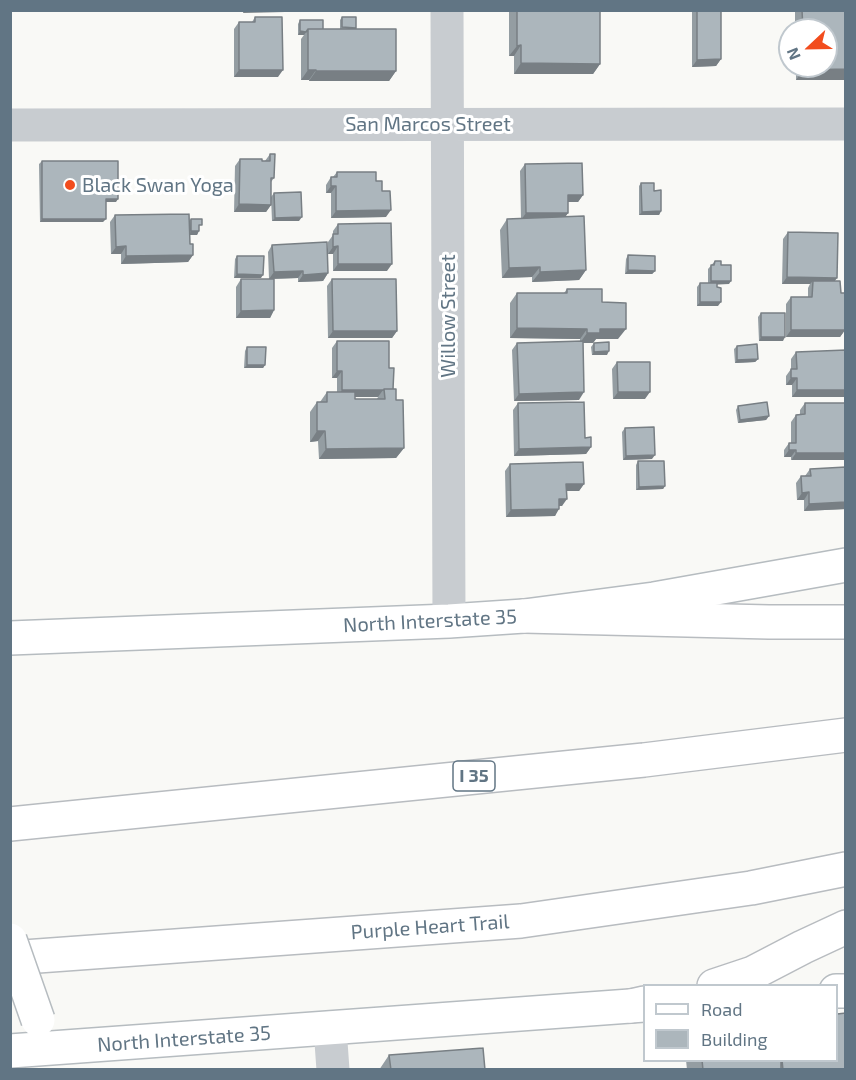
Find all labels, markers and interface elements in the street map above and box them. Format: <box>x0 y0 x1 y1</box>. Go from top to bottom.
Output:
north arrow <box>778 18 838 78</box>
text: N <box>782 45 804 63</box>
street label: San Marcos Street <box>345 112 511 136</box>
place label: Black Swan Yoga <box>82 173 234 197</box>
marker: Black Swan Yoga <box>63 178 77 192</box>
street label: Willow Street <box>436 254 460 378</box>
street label: North Interstate 35 <box>343 604 517 638</box>
road number: I 35 <box>453 761 495 791</box>
street label: Purple Heart Trail <box>350 909 510 945</box>
legend <box>643 984 838 1062</box>
text: Road <box>701 998 742 1020</box>
street label: North Interstate 35 <box>96 1021 272 1057</box>
text: Building <box>701 1028 768 1050</box>

